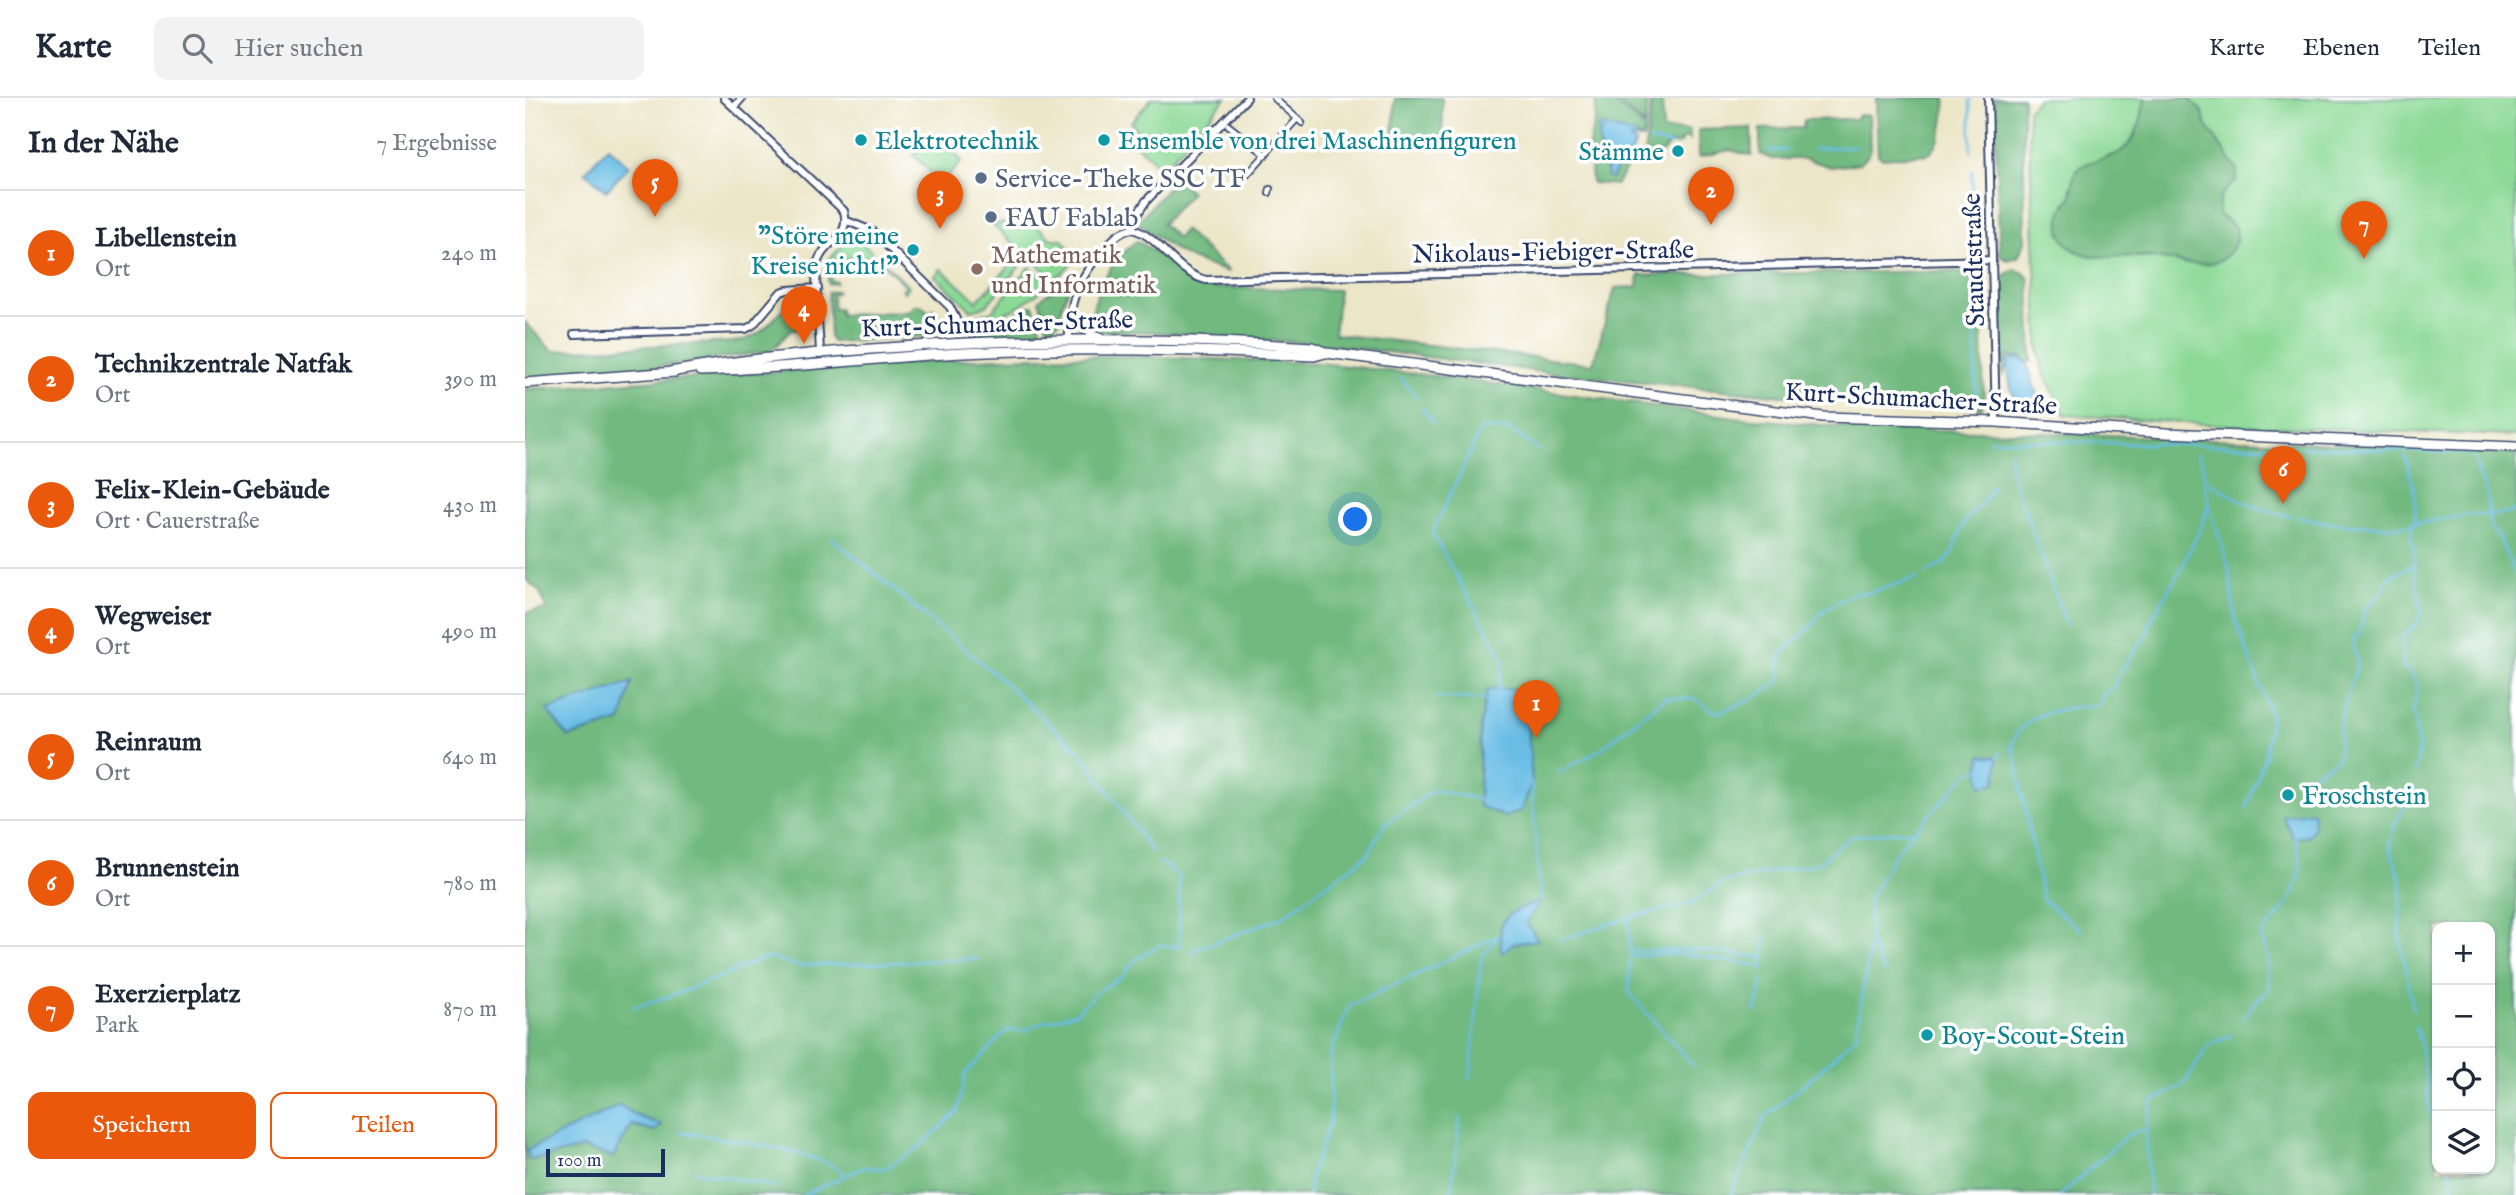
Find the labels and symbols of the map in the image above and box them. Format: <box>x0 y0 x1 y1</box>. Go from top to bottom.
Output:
place label: Elektrotechnik <box>875 125 1040 158</box>
place label: Ensemble von drei Maschinenfiguren <box>1118 125 1517 158</box>
marker: Elektrotechnik <box>853 132 869 148</box>
marker: Ensemble von drei Maschinenfiguren <box>1096 132 1112 148</box>
place label: Stämme <box>1578 136 1664 169</box>
marker: Stämme <box>1670 143 1686 159</box>
pin: 5 <box>632 159 678 217</box>
place label: Service-Theke SSC TF <box>995 163 1246 196</box>
pin: 2 <box>1688 167 1734 225</box>
marker: Service-Theke SSC TF <box>973 170 989 186</box>
pin: 3 <box>917 171 963 229</box>
street label: Staudtstraße <box>1956 192 1993 327</box>
pin: 7 <box>2341 201 2387 259</box>
place label: FAU Fablab <box>1005 202 1139 235</box>
marker: FAU Fablab <box>983 209 999 225</box>
place label: "Störe meine Kreise nicht!" <box>750 220 899 283</box>
street label: Nikolaus-Fiebiger-Straße <box>1412 234 1694 271</box>
place label: Mathematik und Informatik <box>991 239 1158 302</box>
marker: "Störe meine Kreise nicht!" <box>905 242 921 258</box>
marker: Mathematik und Informatik <box>969 261 985 277</box>
pin: 4 <box>781 286 827 344</box>
street label: Kurt-Schumacher-Straße <box>860 303 1134 346</box>
street label: Kurt-Schumacher-Straße <box>1784 376 2058 423</box>
pin: 6 <box>2260 446 2306 504</box>
your location <box>1338 502 1372 536</box>
pin: 1 <box>1513 680 1559 738</box>
place label: Froschstein <box>2302 780 2427 813</box>
marker: Froschstein <box>2280 787 2296 803</box>
place label: Boy-Scout-Stein <box>1941 1020 2125 1053</box>
marker: Boy-Scout-Stein <box>1919 1027 1935 1043</box>
scale bar <box>546 1146 665 1178</box>

